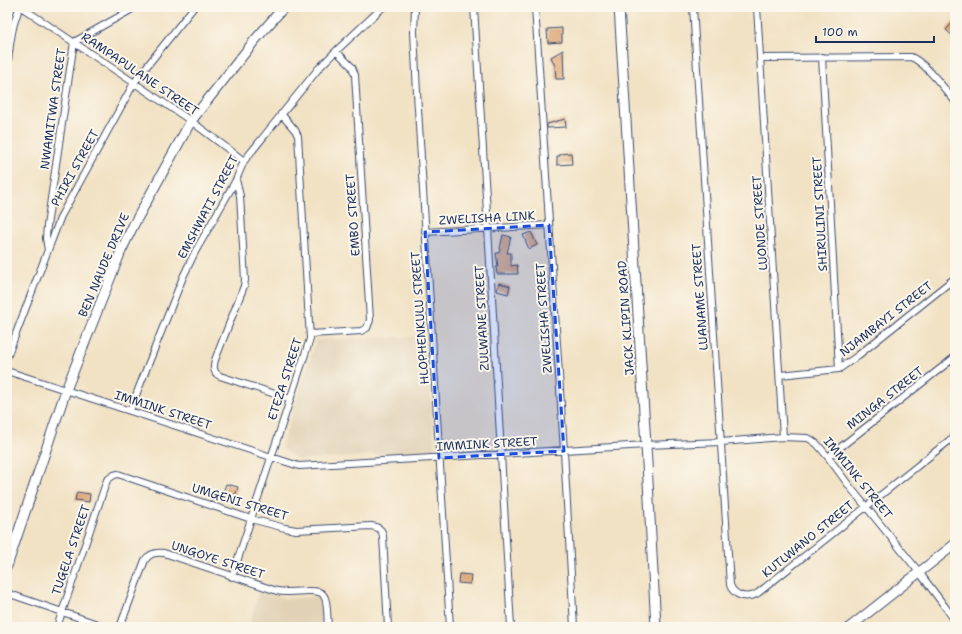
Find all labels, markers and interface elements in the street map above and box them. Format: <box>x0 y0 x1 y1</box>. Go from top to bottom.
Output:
scale bar <box>816 18 934 44</box>
text: 100 m <box>822 24 858 40</box>
street label: RAMPAPULANE STREET <box>78 29 202 120</box>
street label: NWAMITWA STREET <box>37 47 70 171</box>
street label: PHIRI STREET <box>47 126 103 209</box>
street label: EMSHWATI STREET <box>174 152 242 262</box>
street label: SHIRULINI STREET <box>809 156 831 272</box>
street label: EMBO STREET <box>342 173 364 257</box>
street label: LUONDE STREET <box>749 174 771 271</box>
street label: ZWELISHA LINK <box>438 207 536 229</box>
street label: BEN NAUDE DRIVE <box>75 210 133 320</box>
street label: LUANAME STREET <box>688 242 712 351</box>
street label: HLOPHENKULU STREET <box>407 250 433 385</box>
street label: JACK KLIPIN ROAD <box>614 260 638 376</box>
street label: ZWELISHA STREET <box>532 262 556 374</box>
street label: ZULWANE STREET <box>471 264 493 371</box>
street label: NJAMBAYI STREET <box>836 277 936 360</box>
street label: ETEZA STREET <box>264 335 306 422</box>
street label: MINGA STREET <box>843 363 927 433</box>
street label: IMMINK STREET <box>112 387 214 433</box>
street label: IMMINK STREET <box>436 433 538 455</box>
street label: IMMINK STREET <box>820 434 896 523</box>
street label: UMGENI STREET <box>190 480 291 524</box>
street label: KUTLWANO STREET <box>759 497 858 581</box>
street label: TUGELA STREET <box>48 502 94 597</box>
street label: UNGOYE STREET <box>169 537 267 583</box>

